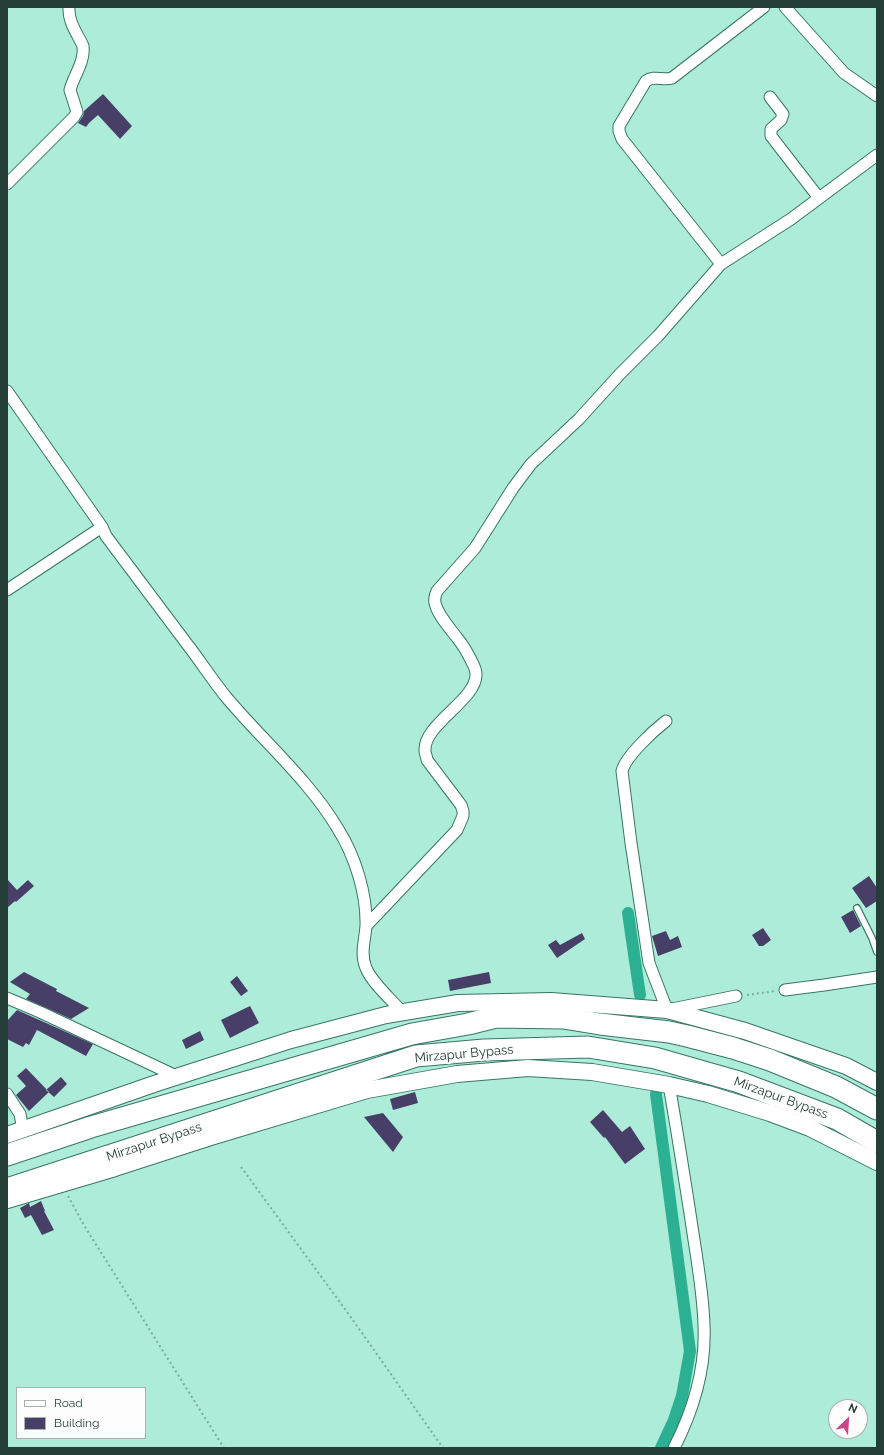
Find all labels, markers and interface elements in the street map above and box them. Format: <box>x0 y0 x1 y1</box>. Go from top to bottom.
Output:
street label: Mirzapur Bypass <box>414 1042 514 1066</box>
street label: Mirzapur Bypass <box>732 1074 830 1122</box>
street label: Mirzapur Bypass <box>104 1119 204 1165</box>
legend <box>16 1387 146 1439</box>
text: Road <box>54 1396 83 1410</box>
north arrow <box>828 1399 868 1439</box>
text: N <box>846 1401 859 1416</box>
text: Building <box>54 1416 100 1430</box>

